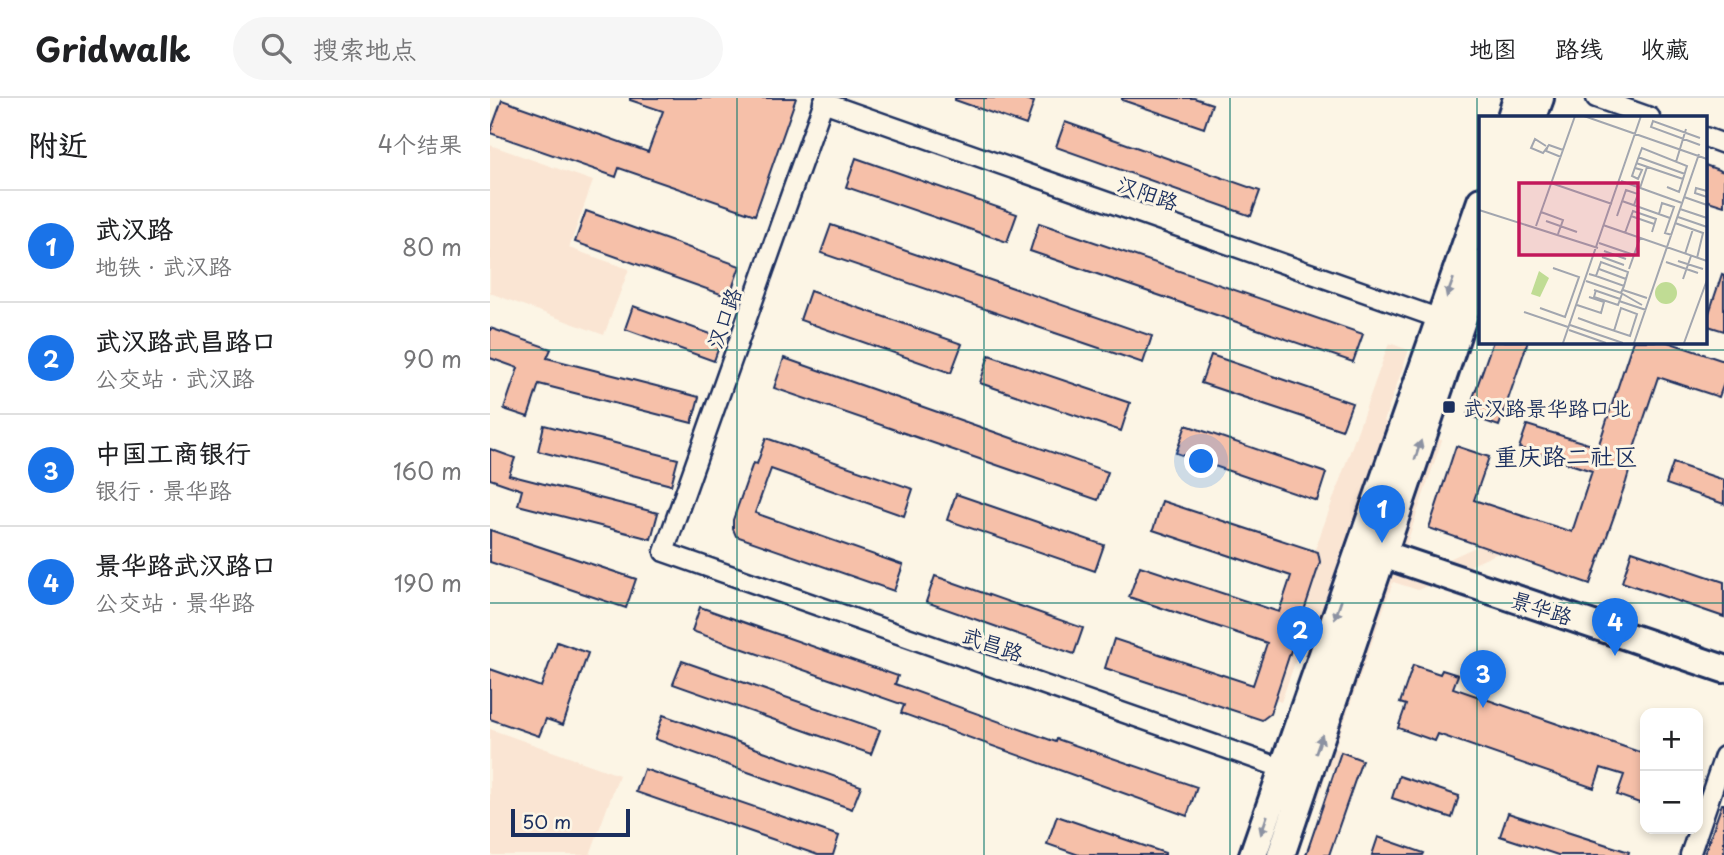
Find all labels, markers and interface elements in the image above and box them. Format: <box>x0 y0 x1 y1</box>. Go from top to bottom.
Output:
search box <box>233 17 723 80</box>
text: Gridwalk <box>35 23 191 73</box>
icon: search <box>257 29 295 67</box>
text: 搜索地点 <box>313 29 417 68</box>
text: 地图 <box>1469 30 1517 66</box>
text: 路线 <box>1555 30 1603 66</box>
text: 收藏 <box>1641 30 1689 66</box>
inset map <box>1479 116 1706 343</box>
text: 附近 <box>28 121 88 166</box>
text: 4个结果 <box>378 126 462 161</box>
street label: 汉阳路 <box>1113 167 1183 217</box>
text: 武汉路 <box>95 209 173 248</box>
text: 1 <box>46 229 57 264</box>
text: 80 m <box>402 229 462 264</box>
text: 地铁 · 武汉路 <box>95 248 232 283</box>
one-way arrow <box>1444 277 1455 298</box>
street label: 汉口路 <box>698 283 748 353</box>
text: 武汉路武昌路口 <box>95 321 277 360</box>
text: 2 <box>43 341 59 376</box>
text: 90 m <box>403 341 462 376</box>
text: 公交站 · 武汉路 <box>95 360 255 395</box>
place label: 武汉路景华路口北 <box>1463 391 1631 423</box>
marker: 武汉路景华路口北 <box>1441 399 1457 415</box>
text: 中国工商银行 <box>95 433 251 472</box>
district label: 重庆路二社区 <box>1494 437 1638 473</box>
one-way arrow <box>1413 439 1424 460</box>
your location <box>1184 444 1218 478</box>
text: 3 <box>43 453 59 488</box>
text: 160 m <box>393 453 462 488</box>
text: 银行 · 景华路 <box>95 472 232 507</box>
pin: 1 <box>1359 485 1405 543</box>
text: 景华路武汉路口 <box>95 545 277 584</box>
text: 4 <box>43 565 59 600</box>
text: 190 m <box>394 565 462 600</box>
street label: 景华路 <box>1507 582 1577 632</box>
text: 公交站 · 景华路 <box>95 584 255 619</box>
pin: 4 <box>1592 598 1638 656</box>
one-way arrow <box>1332 600 1343 621</box>
pin: 2 <box>1277 606 1323 664</box>
street label: 武昌路 <box>958 618 1028 668</box>
pin: 3 <box>1460 650 1506 708</box>
map controls <box>1640 708 1703 834</box>
button: + <box>1640 708 1703 771</box>
one-way arrow <box>1314 734 1325 755</box>
button: − <box>1640 771 1703 834</box>
scale bar <box>511 806 630 838</box>
text: 50 m <box>522 807 571 835</box>
one-way arrow <box>1258 815 1269 836</box>

